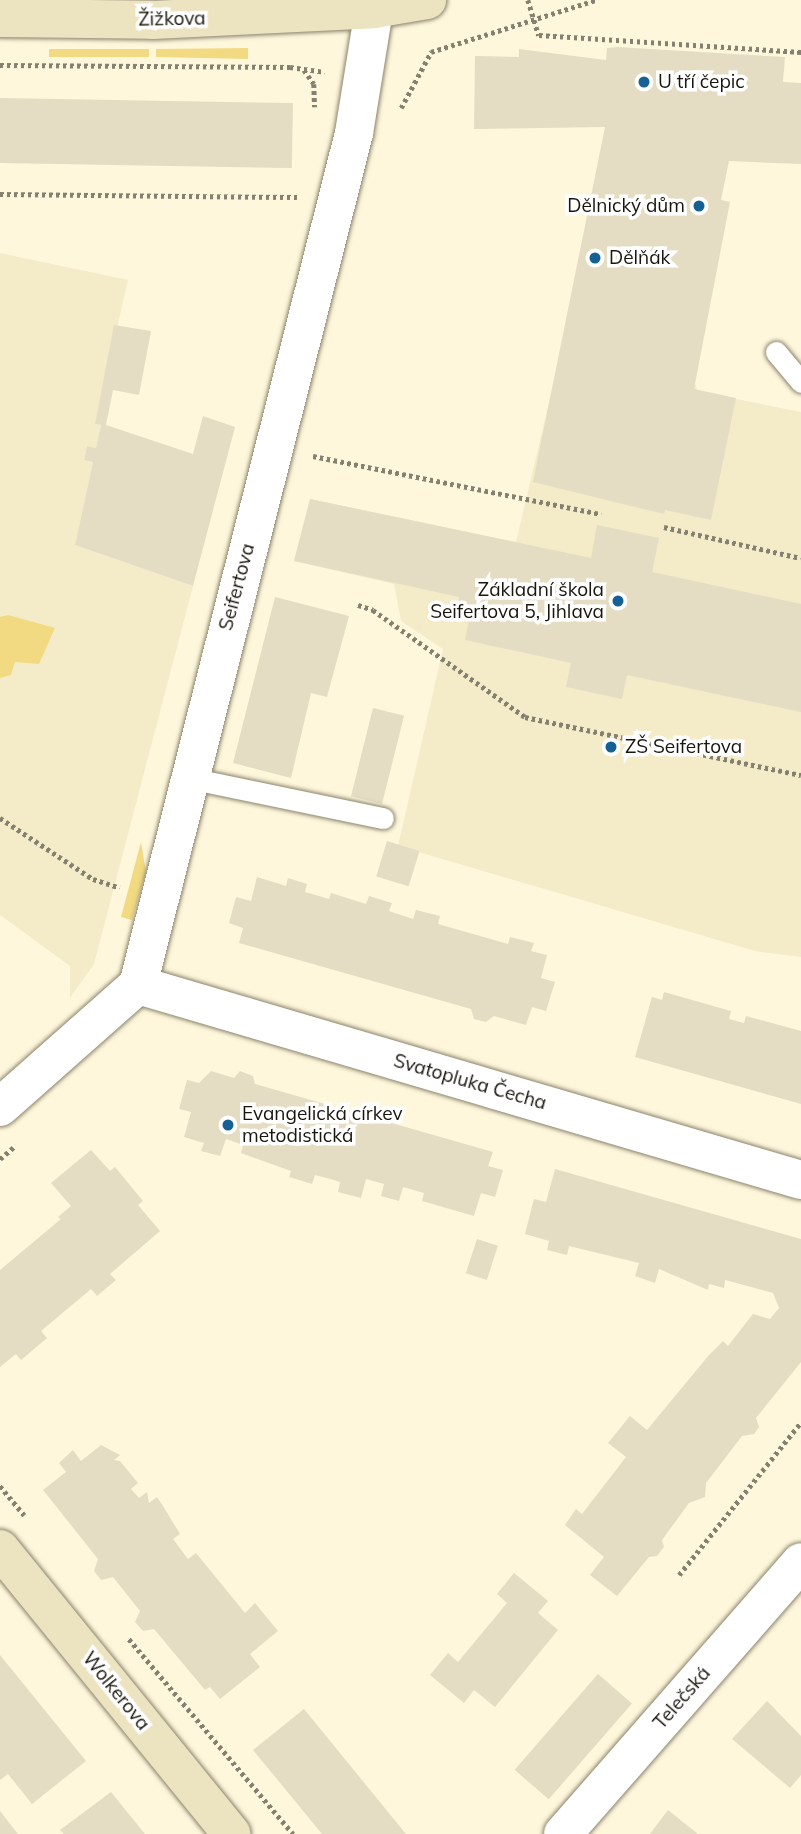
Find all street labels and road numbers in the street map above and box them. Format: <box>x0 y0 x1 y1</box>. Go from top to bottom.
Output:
street label: Žižkova <box>138 7 206 31</box>
street label: Seifertova <box>214 541 260 633</box>
street label: Svatopluka Čecha <box>391 1049 549 1115</box>
street label: Wolkerova <box>78 1647 154 1735</box>
street label: Telečská <box>649 1662 715 1734</box>

